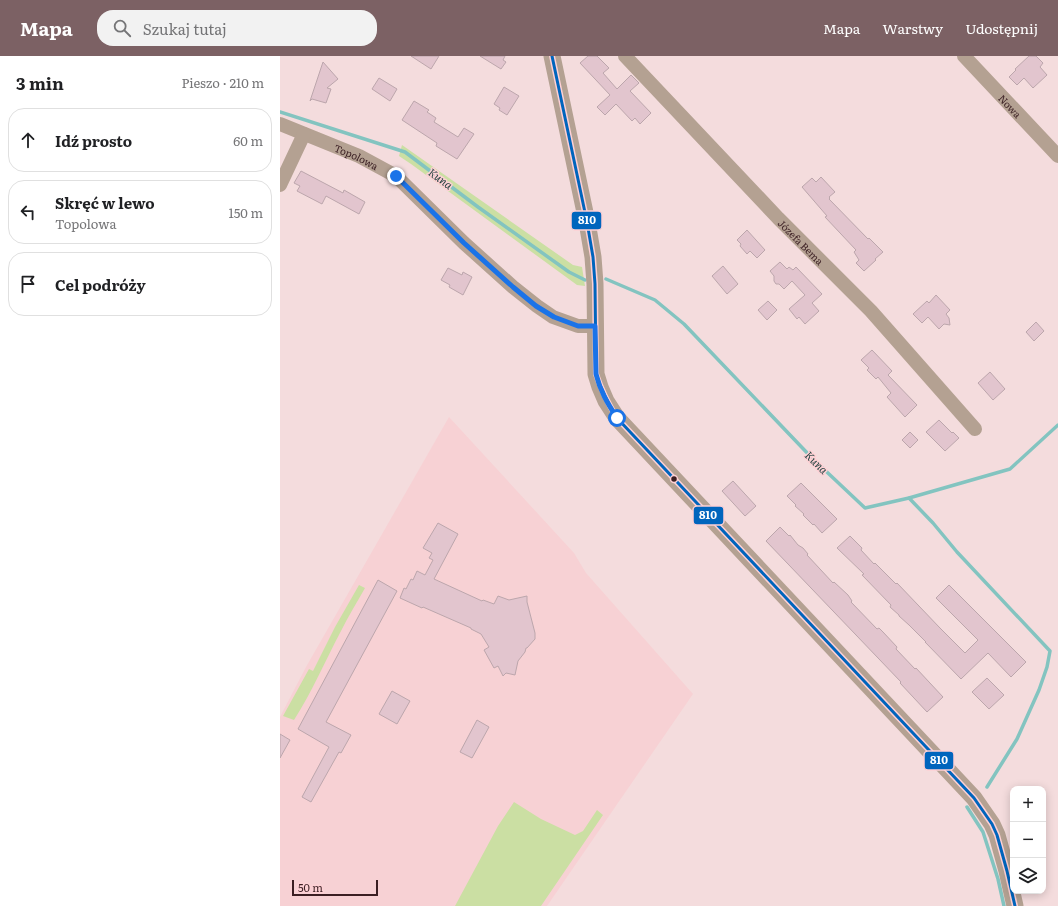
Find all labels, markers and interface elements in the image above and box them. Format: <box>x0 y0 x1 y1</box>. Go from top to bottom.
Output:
search box <box>97 10 377 46</box>
text: Mapa <box>20 14 73 42</box>
icon: search <box>111 17 133 39</box>
text: Szukaj tutaj <box>143 17 227 40</box>
text: Mapa <box>823 18 860 38</box>
text: Warstwy <box>882 18 943 38</box>
text: Udostępnij <box>965 18 1038 38</box>
text: 3 min <box>16 70 64 95</box>
text: Pieszo · 210 m <box>181 73 264 92</box>
street label: Nowa <box>996 90 1026 121</box>
icon: ahead <box>17 129 39 151</box>
text: Idź prosto <box>55 129 132 152</box>
text: 60 m <box>233 131 263 150</box>
street label: Topolowa <box>332 139 382 173</box>
water label: Kuna <box>425 164 457 193</box>
route end <box>387 167 405 185</box>
text: Skręć w lewo <box>55 191 155 214</box>
icon: left <box>17 201 39 223</box>
text: 150 m <box>228 203 263 222</box>
line badge: 810 <box>571 211 602 230</box>
text: 810 <box>578 211 596 227</box>
text: Topolowa <box>55 214 116 233</box>
street label: Józefa Bema <box>775 215 828 268</box>
icon: arrive <box>17 273 39 295</box>
text: Cel podróży <box>55 273 146 296</box>
route start <box>608 409 626 427</box>
water label: Kuna <box>802 447 833 478</box>
unlabelled marker <box>669 474 679 484</box>
line badge: 810 <box>693 506 724 525</box>
text: 810 <box>699 506 717 522</box>
line badge: 810 <box>924 751 954 770</box>
text: 810 <box>930 751 948 767</box>
map controls <box>1010 786 1046 894</box>
button: + <box>1010 786 1046 822</box>
button: − <box>1010 822 1046 858</box>
button: layers <box>1010 858 1046 894</box>
scale bar <box>292 878 378 897</box>
text: 50 m <box>298 879 323 895</box>

